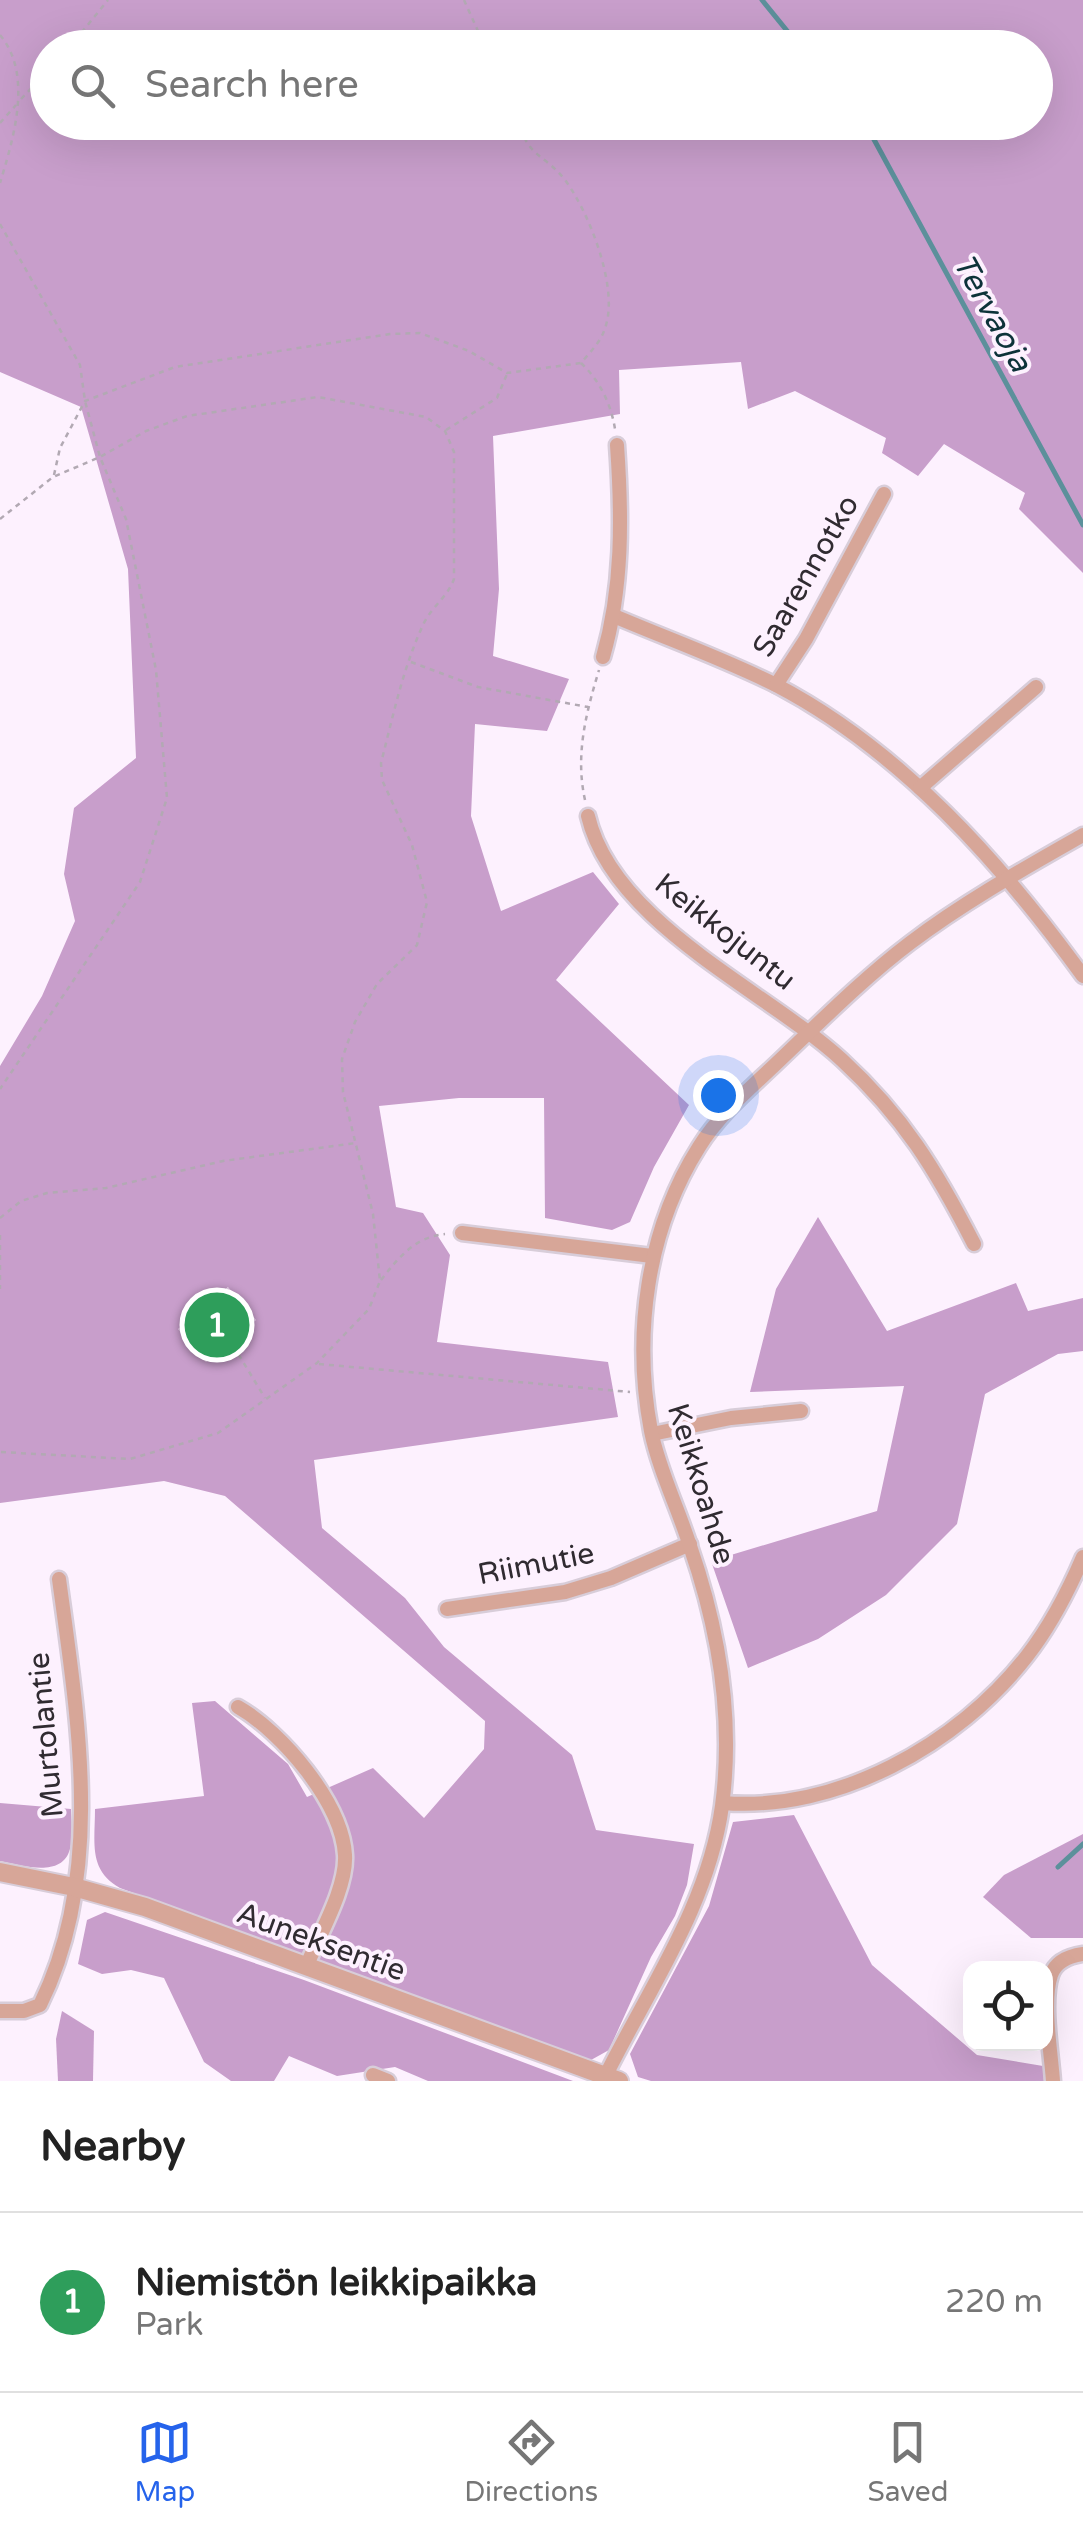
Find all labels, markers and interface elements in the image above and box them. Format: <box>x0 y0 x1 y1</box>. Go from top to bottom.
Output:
search box <box>30 30 1053 140</box>
icon: search <box>65 58 120 113</box>
text: Search here <box>145 62 359 108</box>
water label: Tervaoja <box>944 248 1040 379</box>
street label: Saarennotko <box>745 489 867 663</box>
street label: Keikkojuntu <box>647 865 803 999</box>
your location <box>693 1070 744 1121</box>
pin: 1 <box>184 1288 250 1362</box>
street label: Keikkoahde <box>659 1399 743 1569</box>
street label: Riimutie <box>475 1535 597 1593</box>
street label: Murtolantie <box>20 1651 72 1819</box>
street label: Auneksentie <box>232 1894 410 1990</box>
map controls <box>963 1961 1053 2051</box>
button: locate <box>963 1961 1053 2051</box>
text: Nearby <box>40 2121 185 2172</box>
text: Niemistön leikkipaikka <box>135 2260 537 2306</box>
text: 1 <box>62 2283 83 2321</box>
text: 220 m <box>945 2283 1043 2321</box>
text: Park <box>135 2306 203 2344</box>
tab: Map <box>135 2415 195 2509</box>
tab: Directions <box>464 2415 598 2509</box>
tab: Saved <box>867 2415 948 2509</box>

